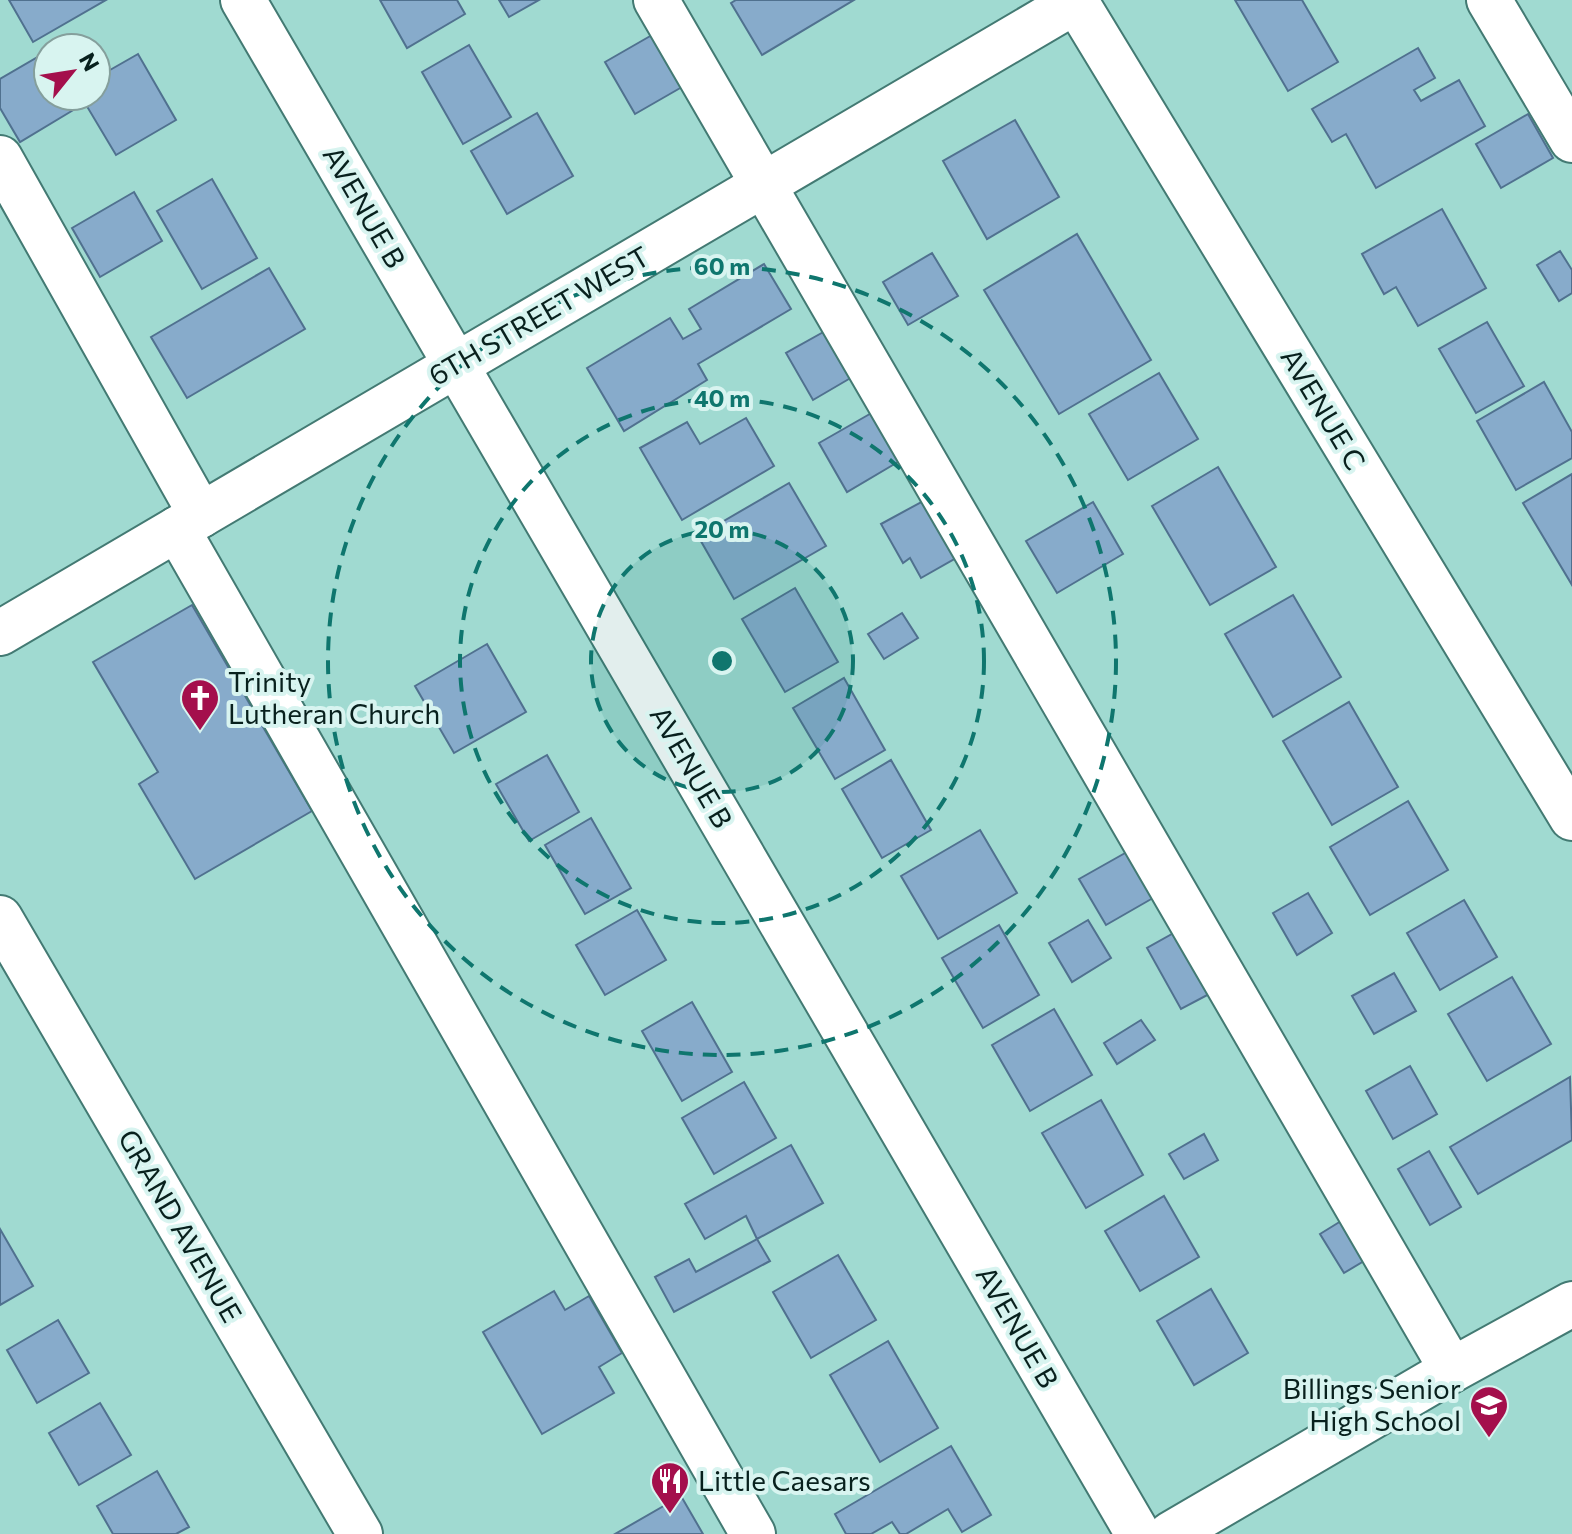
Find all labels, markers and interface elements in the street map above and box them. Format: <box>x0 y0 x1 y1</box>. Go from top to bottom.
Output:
north arrow <box>32 32 112 112</box>
text: N <box>74 48 106 76</box>
street label: AVENUE B <box>316 140 413 273</box>
street label: 6TH STREET WEST <box>422 238 655 392</box>
text: 60 m <box>694 251 750 280</box>
street label: AVENUE C <box>1274 342 1373 475</box>
text: 40 m <box>694 383 750 412</box>
text: 20 m <box>695 514 749 543</box>
centre of rings <box>708 647 736 675</box>
place label: Trinity Lutheran Church <box>228 664 440 730</box>
church icon: Trinity Lutheran Church <box>179 677 221 732</box>
street label: AVENUE B <box>643 700 740 833</box>
street label: GRAND AVENUE <box>112 1123 250 1328</box>
street label: AVENUE B <box>969 1260 1066 1393</box>
place label: Billings Senior High School <box>1283 1371 1461 1437</box>
school or university icon: Billings Senior High School <box>1468 1384 1510 1439</box>
restaurant icon: Little Caesars <box>649 1460 691 1515</box>
place label: Little Caesars <box>698 1463 871 1497</box>

